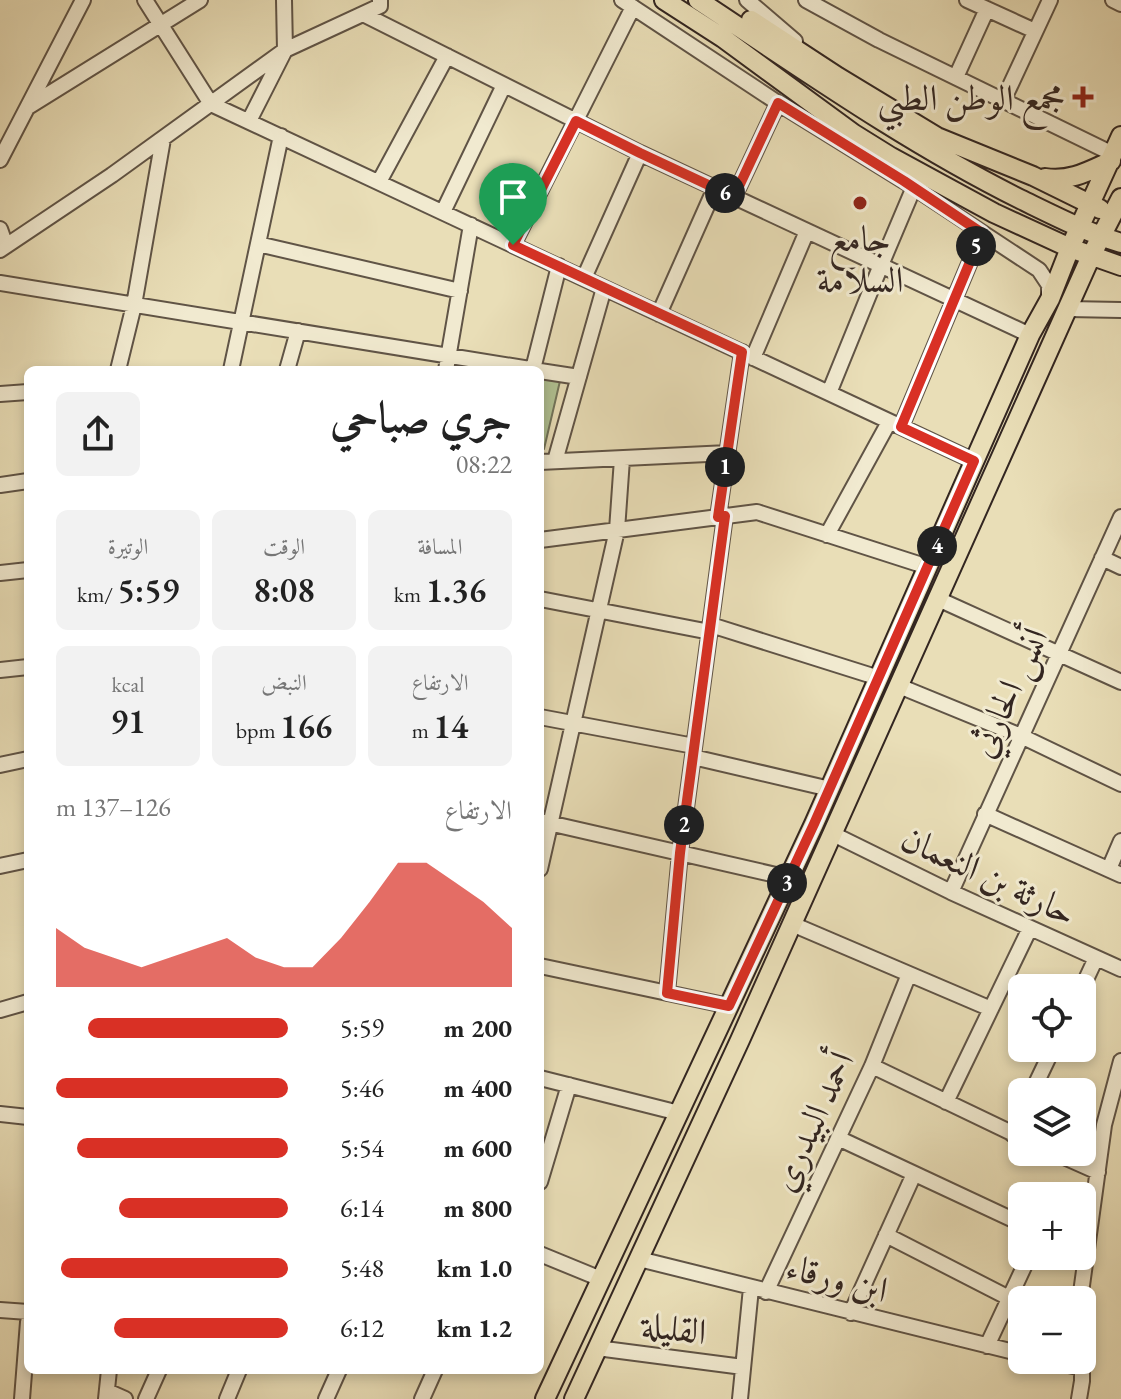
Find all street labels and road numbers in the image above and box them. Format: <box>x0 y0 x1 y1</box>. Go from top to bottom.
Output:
street label: أنس الحارثي <box>957 619 1064 767</box>
street label: حارثة بن النعمان <box>894 814 1084 936</box>
street label: أحمد البيدري <box>758 1042 870 1201</box>
street label: ابن ورقاء <box>781 1243 893 1313</box>
street label: القليلة <box>637 1300 709 1355</box>

